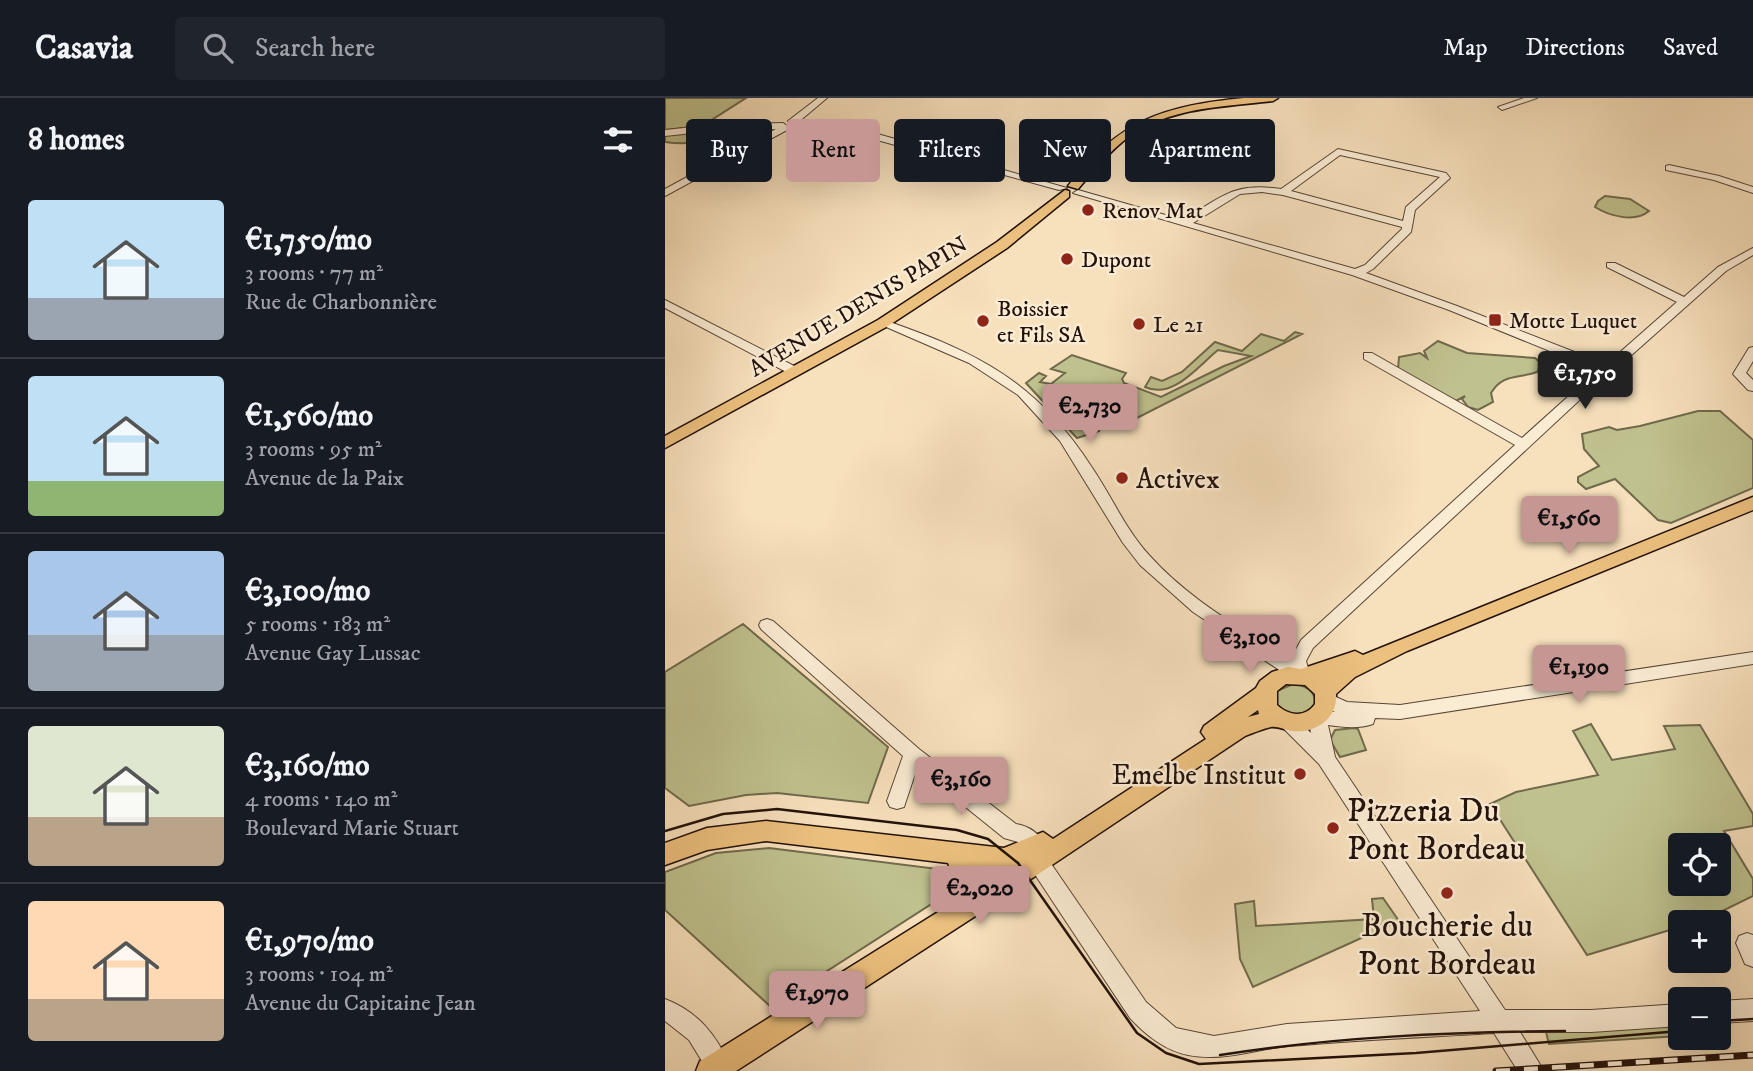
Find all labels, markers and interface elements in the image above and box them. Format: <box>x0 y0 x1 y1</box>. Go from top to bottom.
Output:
search box <box>175 17 665 80</box>
text: Casavia <box>35 28 133 69</box>
icon: search <box>199 29 237 67</box>
text: Search here <box>255 32 375 65</box>
text: Map <box>1443 33 1488 63</box>
text: Directions <box>1526 33 1625 63</box>
text: Saved <box>1663 33 1718 63</box>
chip: Buy <box>686 119 772 182</box>
chip: Rent <box>786 119 880 182</box>
chip: Filters <box>894 119 1005 182</box>
chip: New <box>1019 119 1111 182</box>
chip: Apartment <box>1125 119 1275 182</box>
icon: filters <box>599 121 637 159</box>
text: 8 homes <box>28 122 125 159</box>
place label: Renov Mat <box>1102 197 1203 226</box>
marker: Renov Mat <box>1080 202 1096 218</box>
text: €1,750/mo <box>245 222 372 259</box>
icon: home <box>84 228 168 312</box>
street label: AVENUE DENIS PAPIN <box>744 230 974 384</box>
place label: Dupont <box>1081 246 1151 275</box>
marker: Dupont <box>1059 251 1075 267</box>
text: 3 rooms · 77 m² <box>245 259 383 288</box>
text: Rue de Charbonnière <box>245 288 437 317</box>
place label: Boissier et Fils SA <box>997 295 1085 350</box>
place label: Motte Luquet <box>1509 307 1637 336</box>
place label: Le 21 <box>1153 311 1204 340</box>
marker: Motte Luquet <box>1487 312 1503 328</box>
marker: Boissier et Fils SA <box>975 313 991 329</box>
marker: Le 21 <box>1131 316 1147 332</box>
pin: €1,750 <box>1528 352 1642 411</box>
text: €1,750 <box>1554 359 1616 388</box>
pin: €2,730 <box>1033 384 1147 444</box>
text: €2,730 <box>1059 392 1121 421</box>
text: €1,560/mo <box>245 398 373 435</box>
icon: home <box>84 404 168 488</box>
text: 3 rooms · 95 m² <box>245 435 382 464</box>
place label: Activex <box>1136 462 1220 497</box>
text: Avenue de la Paix <box>245 464 404 493</box>
marker: Activex <box>1114 470 1130 486</box>
pin: €1,560 <box>1512 496 1626 556</box>
text: €1,560 <box>1537 504 1601 533</box>
text: €3,100/mo <box>245 573 370 610</box>
icon: home <box>84 579 168 663</box>
text: 5 rooms · 183 m² <box>245 610 390 639</box>
pin: €3,100 <box>1193 616 1307 675</box>
text: €3,100 <box>1219 623 1281 652</box>
text: Avenue Gay Lussac <box>245 639 421 668</box>
pin: €1,190 <box>1522 646 1636 705</box>
text: €1,190 <box>1549 653 1609 682</box>
text: €3,160/mo <box>245 748 370 785</box>
icon: home <box>84 754 168 838</box>
pin: €3,160 <box>904 758 1018 817</box>
place label: Emelbe Institut <box>1111 758 1286 793</box>
text: €3,160 <box>931 765 991 794</box>
marker: Emelbe Institut <box>1292 766 1308 782</box>
text: 4 rooms · 140 m² <box>245 785 398 814</box>
place label: Pizzeria Du Pont Bordeau <box>1347 791 1525 870</box>
text: Boulevard Marie Stuart <box>245 814 459 843</box>
marker: Pizzeria Du Pont Bordeau <box>1325 820 1341 836</box>
map controls <box>1668 833 1731 1050</box>
button: locate <box>1668 833 1731 896</box>
pin: €2,020 <box>923 866 1037 926</box>
text: €2,020 <box>946 874 1014 903</box>
marker: Boucherie du Pont Bordeau <box>1439 885 1455 901</box>
place label: Boucherie du Pont Bordeau <box>1358 906 1536 985</box>
button: + <box>1668 910 1731 973</box>
text: €1,970/mo <box>245 923 374 960</box>
icon: home <box>84 929 168 1013</box>
text: 3 rooms · 104 m² <box>245 960 393 989</box>
pin: €1,970 <box>760 972 874 1031</box>
text: €1,970 <box>785 979 849 1008</box>
button: − <box>1668 987 1731 1050</box>
text: Avenue du Capitaine Jean <box>245 989 476 1018</box>

